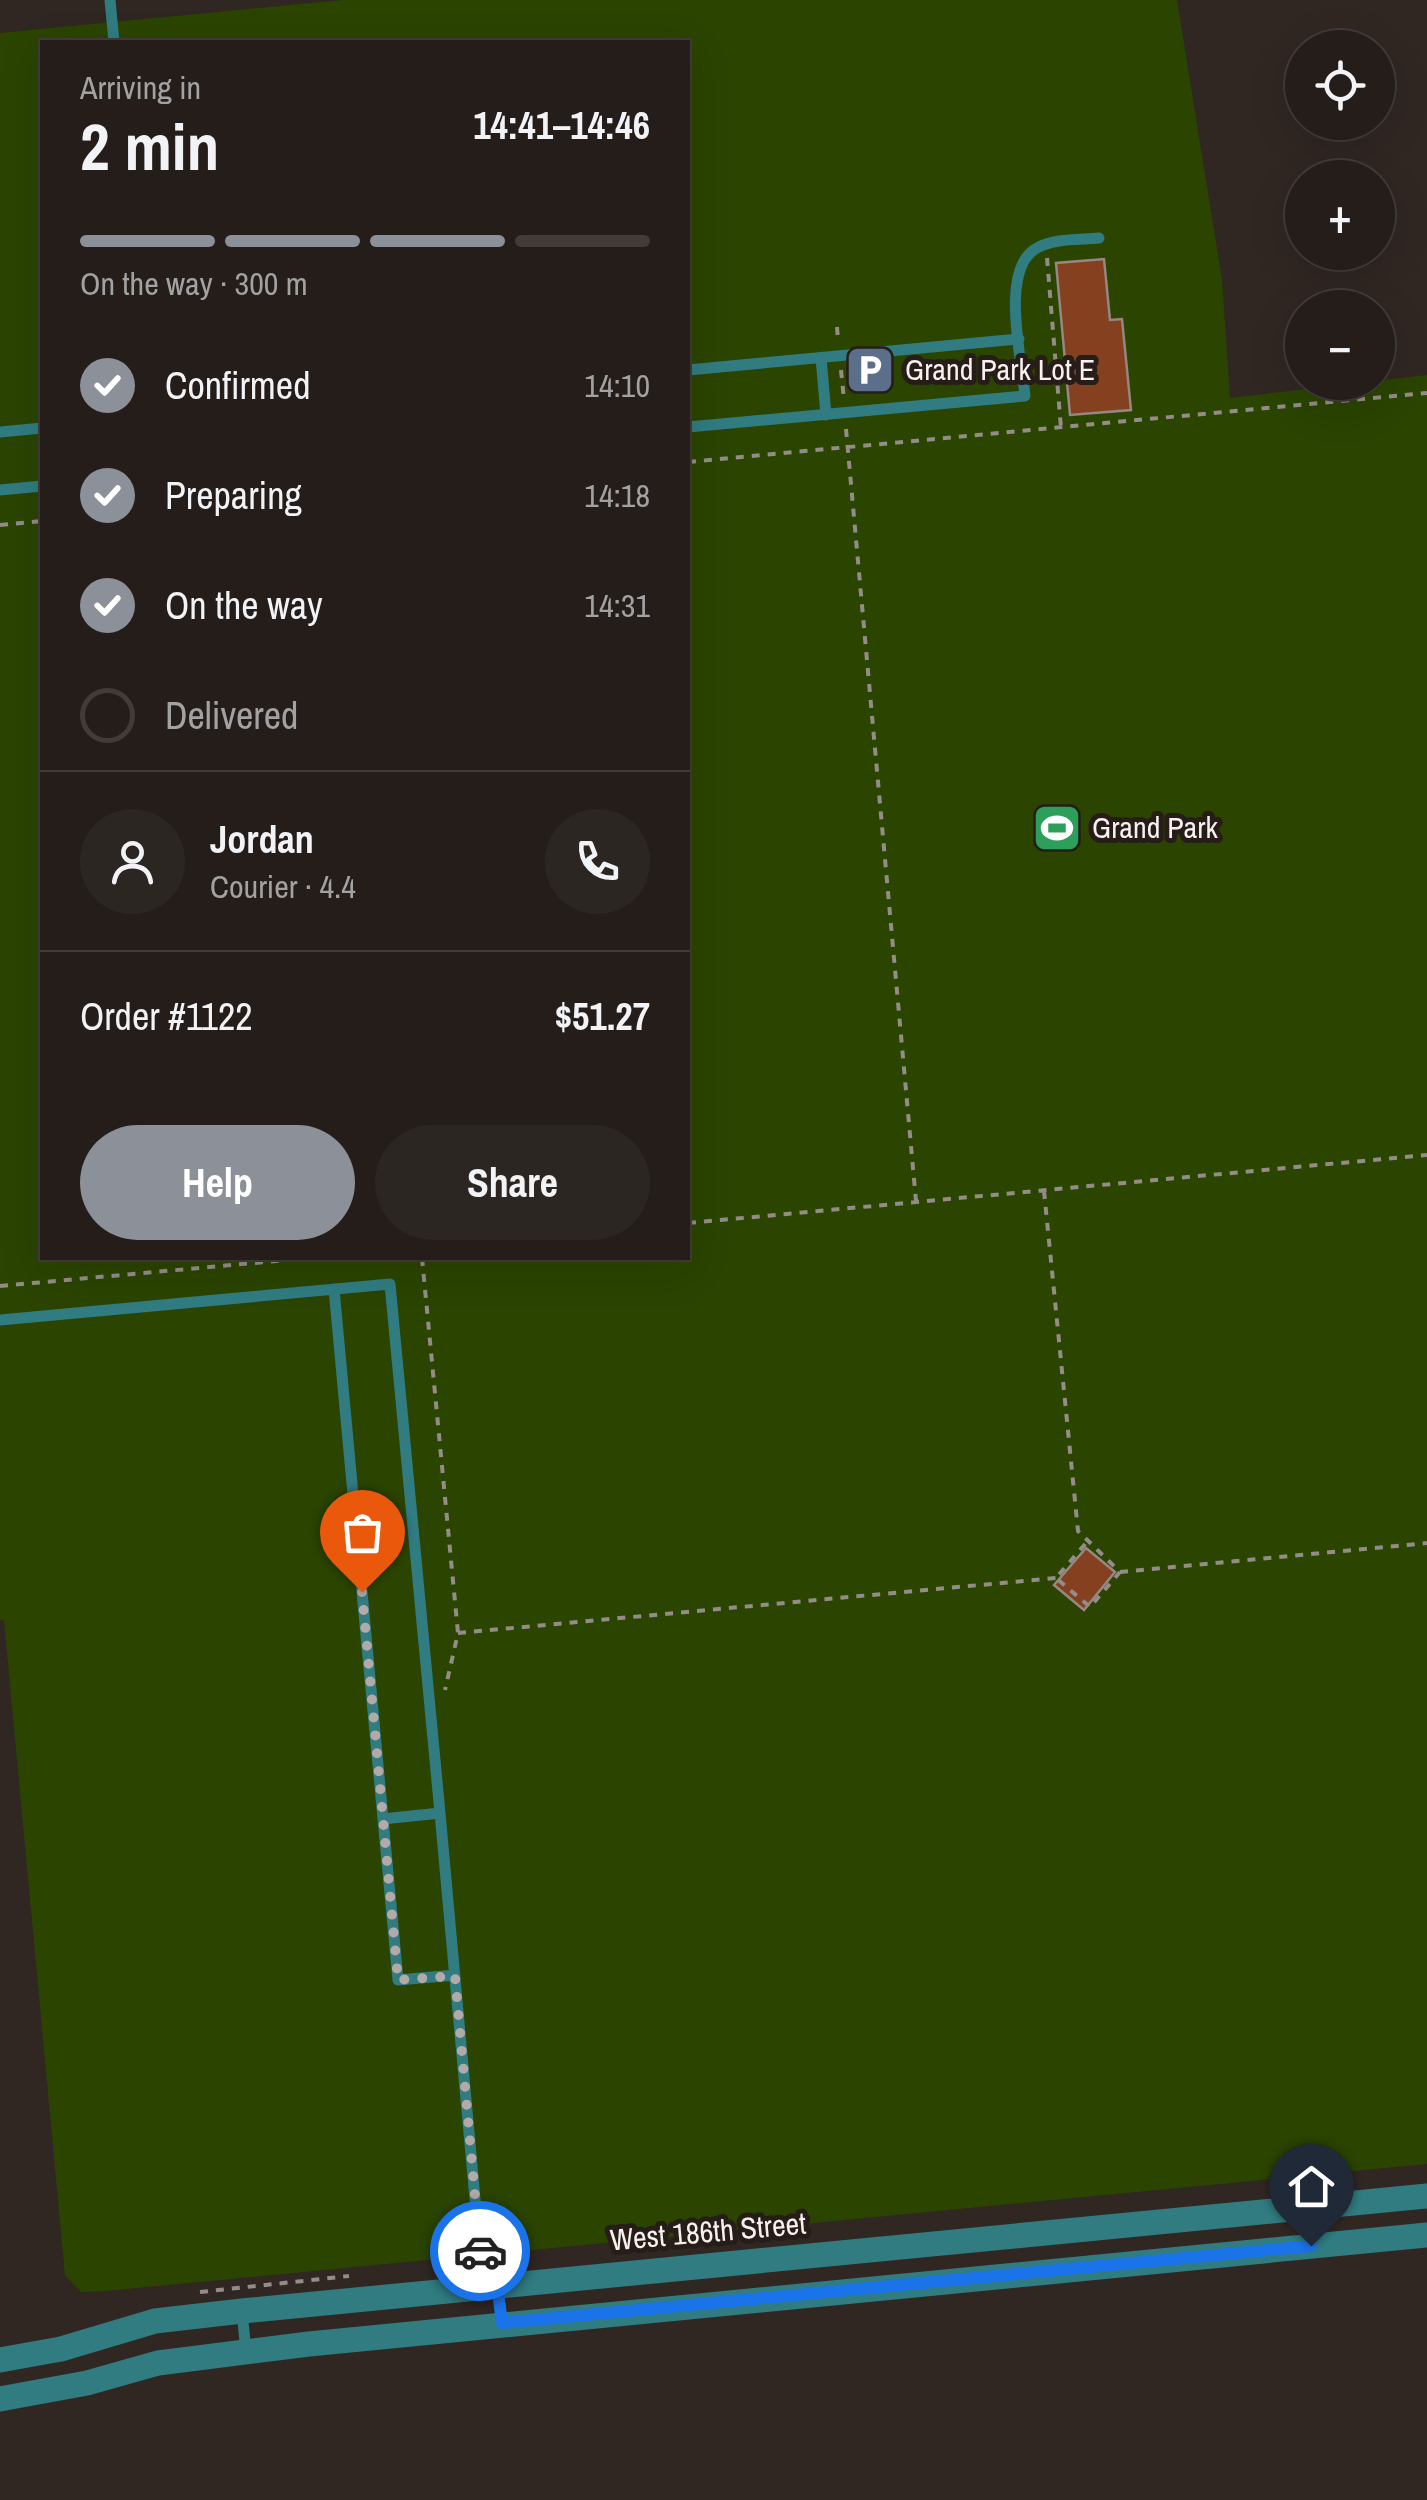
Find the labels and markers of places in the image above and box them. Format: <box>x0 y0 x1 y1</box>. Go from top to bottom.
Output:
parking icon: Grand Park Lot E <box>844 344 896 396</box>
place label: Grand Park Lot E <box>905 349 1095 389</box>
sports icon: Grand Park <box>1031 802 1083 854</box>
place label: Grand Park <box>1092 807 1218 847</box>
pin <box>320 1490 405 1593</box>
pin <box>1269 2144 1354 2247</box>

